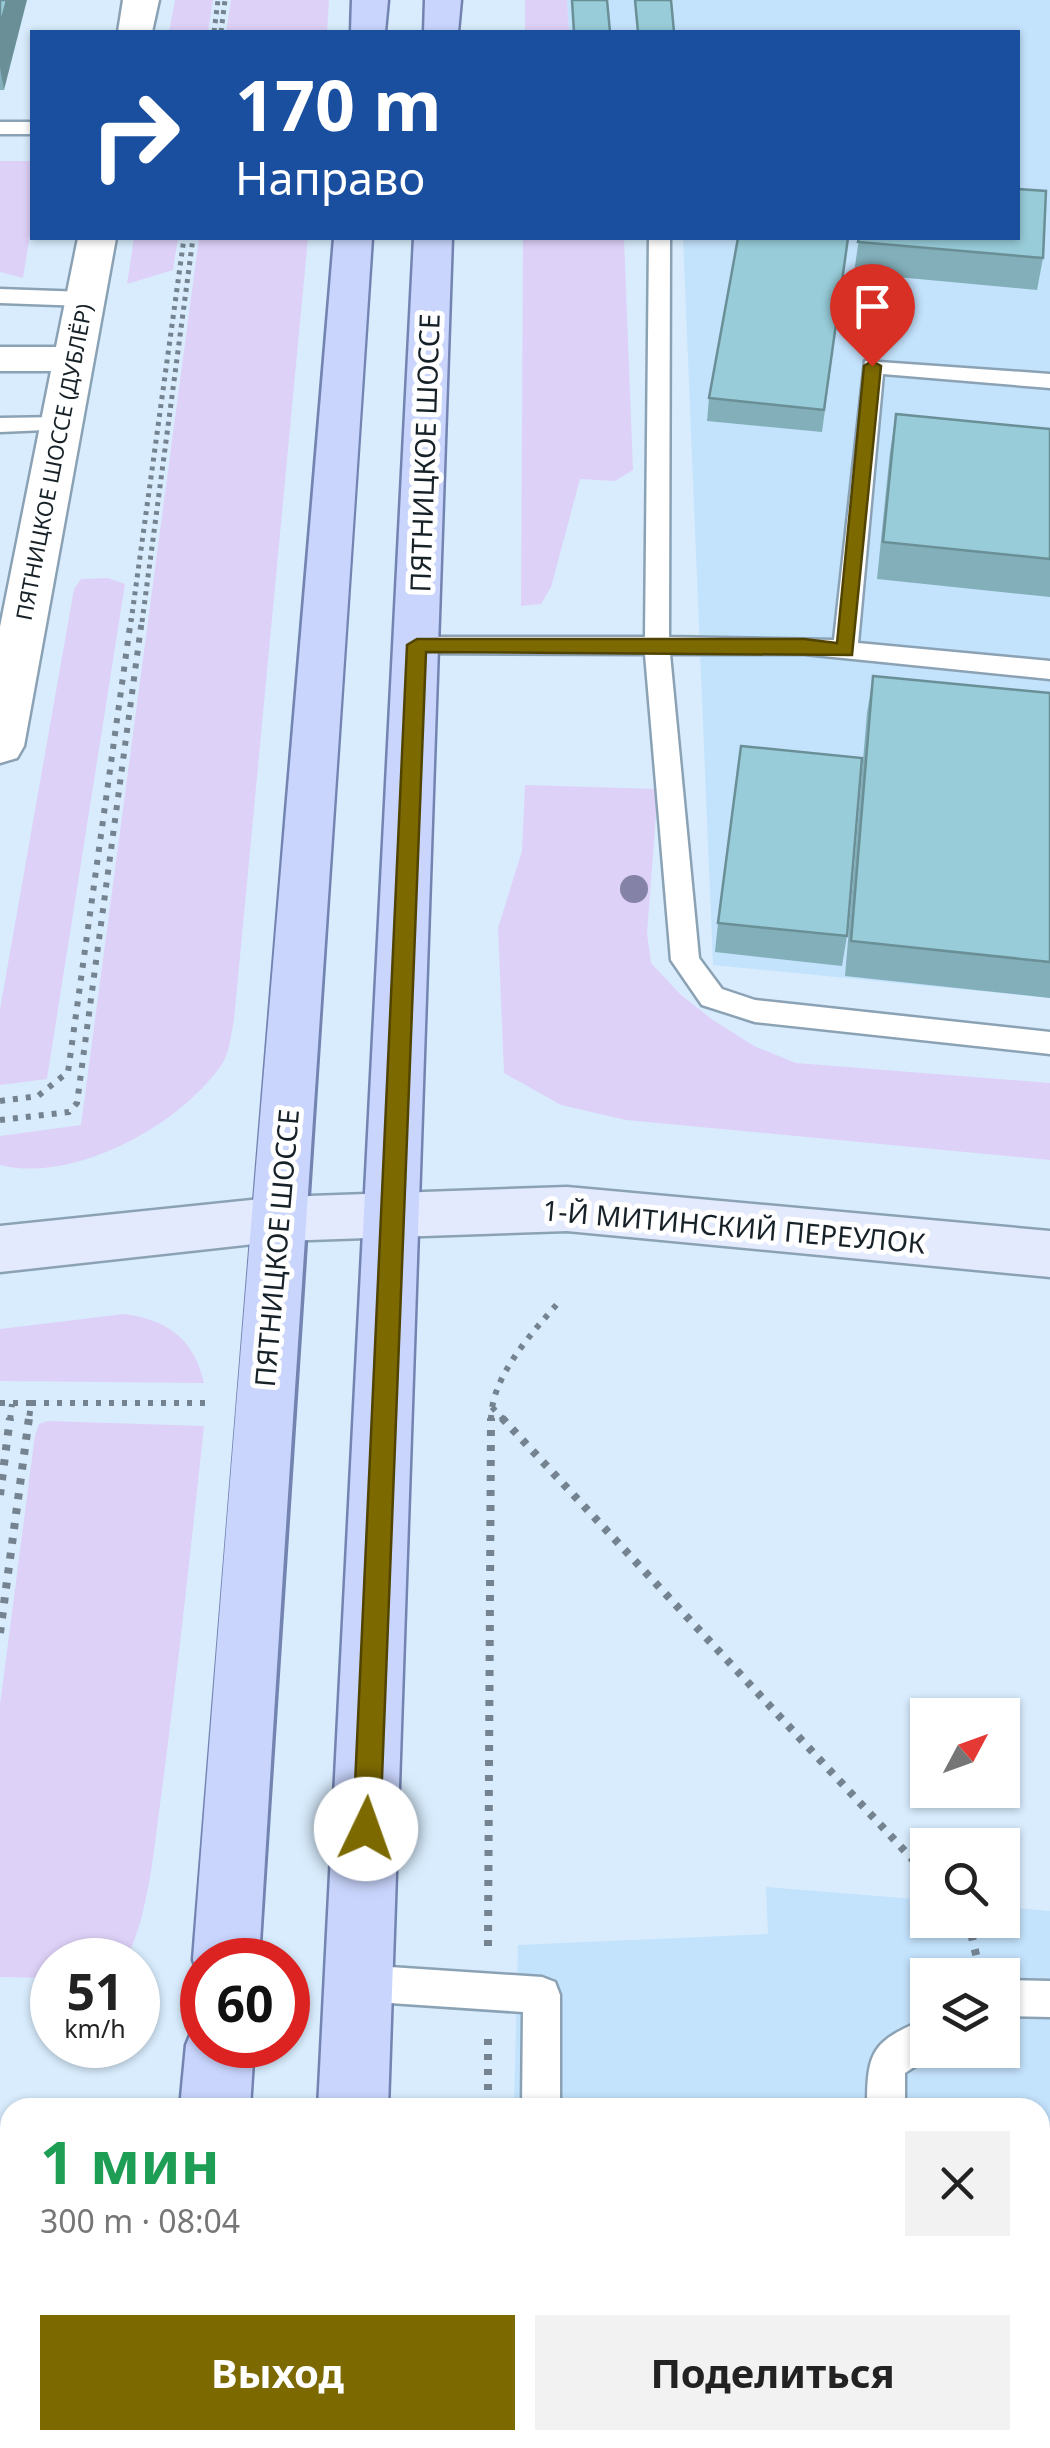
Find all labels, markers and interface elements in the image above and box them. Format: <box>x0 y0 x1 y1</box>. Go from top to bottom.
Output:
text: 170 m <box>235 56 442 152</box>
icon: right <box>70 70 200 200</box>
text: Направо <box>235 147 425 208</box>
pin <box>830 264 915 367</box>
icon: arrive <box>845 279 900 334</box>
street label: ПЯТНИЦКОЕ ШОССЕ (ДУБЛЁР) <box>8 301 98 623</box>
street label: ПЯТНИЦКОЕ ШОССЕ <box>400 313 448 593</box>
street label: ПЯТНИЦКОЕ ШОССЕ <box>245 1107 307 1388</box>
street label: 1-Й МИТИНСКИЙ ПЕРЕУЛОК <box>541 1190 928 1262</box>
north arrow <box>910 1698 1020 1808</box>
map controls <box>910 1698 1020 2068</box>
position arrow <box>314 1777 418 1881</box>
button: search <box>910 1828 1020 1938</box>
speed limit sign: 60 <box>180 1938 310 2068</box>
text: 51 <box>66 1957 124 2025</box>
button: layers <box>910 1958 1020 2068</box>
text: km/h <box>64 2011 126 2045</box>
text: 1 мин <box>40 2120 220 2202</box>
button: close <box>905 2131 1010 2236</box>
text: 300 m · 08:04 <box>40 2199 240 2242</box>
button: Выход <box>40 2315 515 2430</box>
button: Поделиться <box>535 2315 1010 2430</box>

